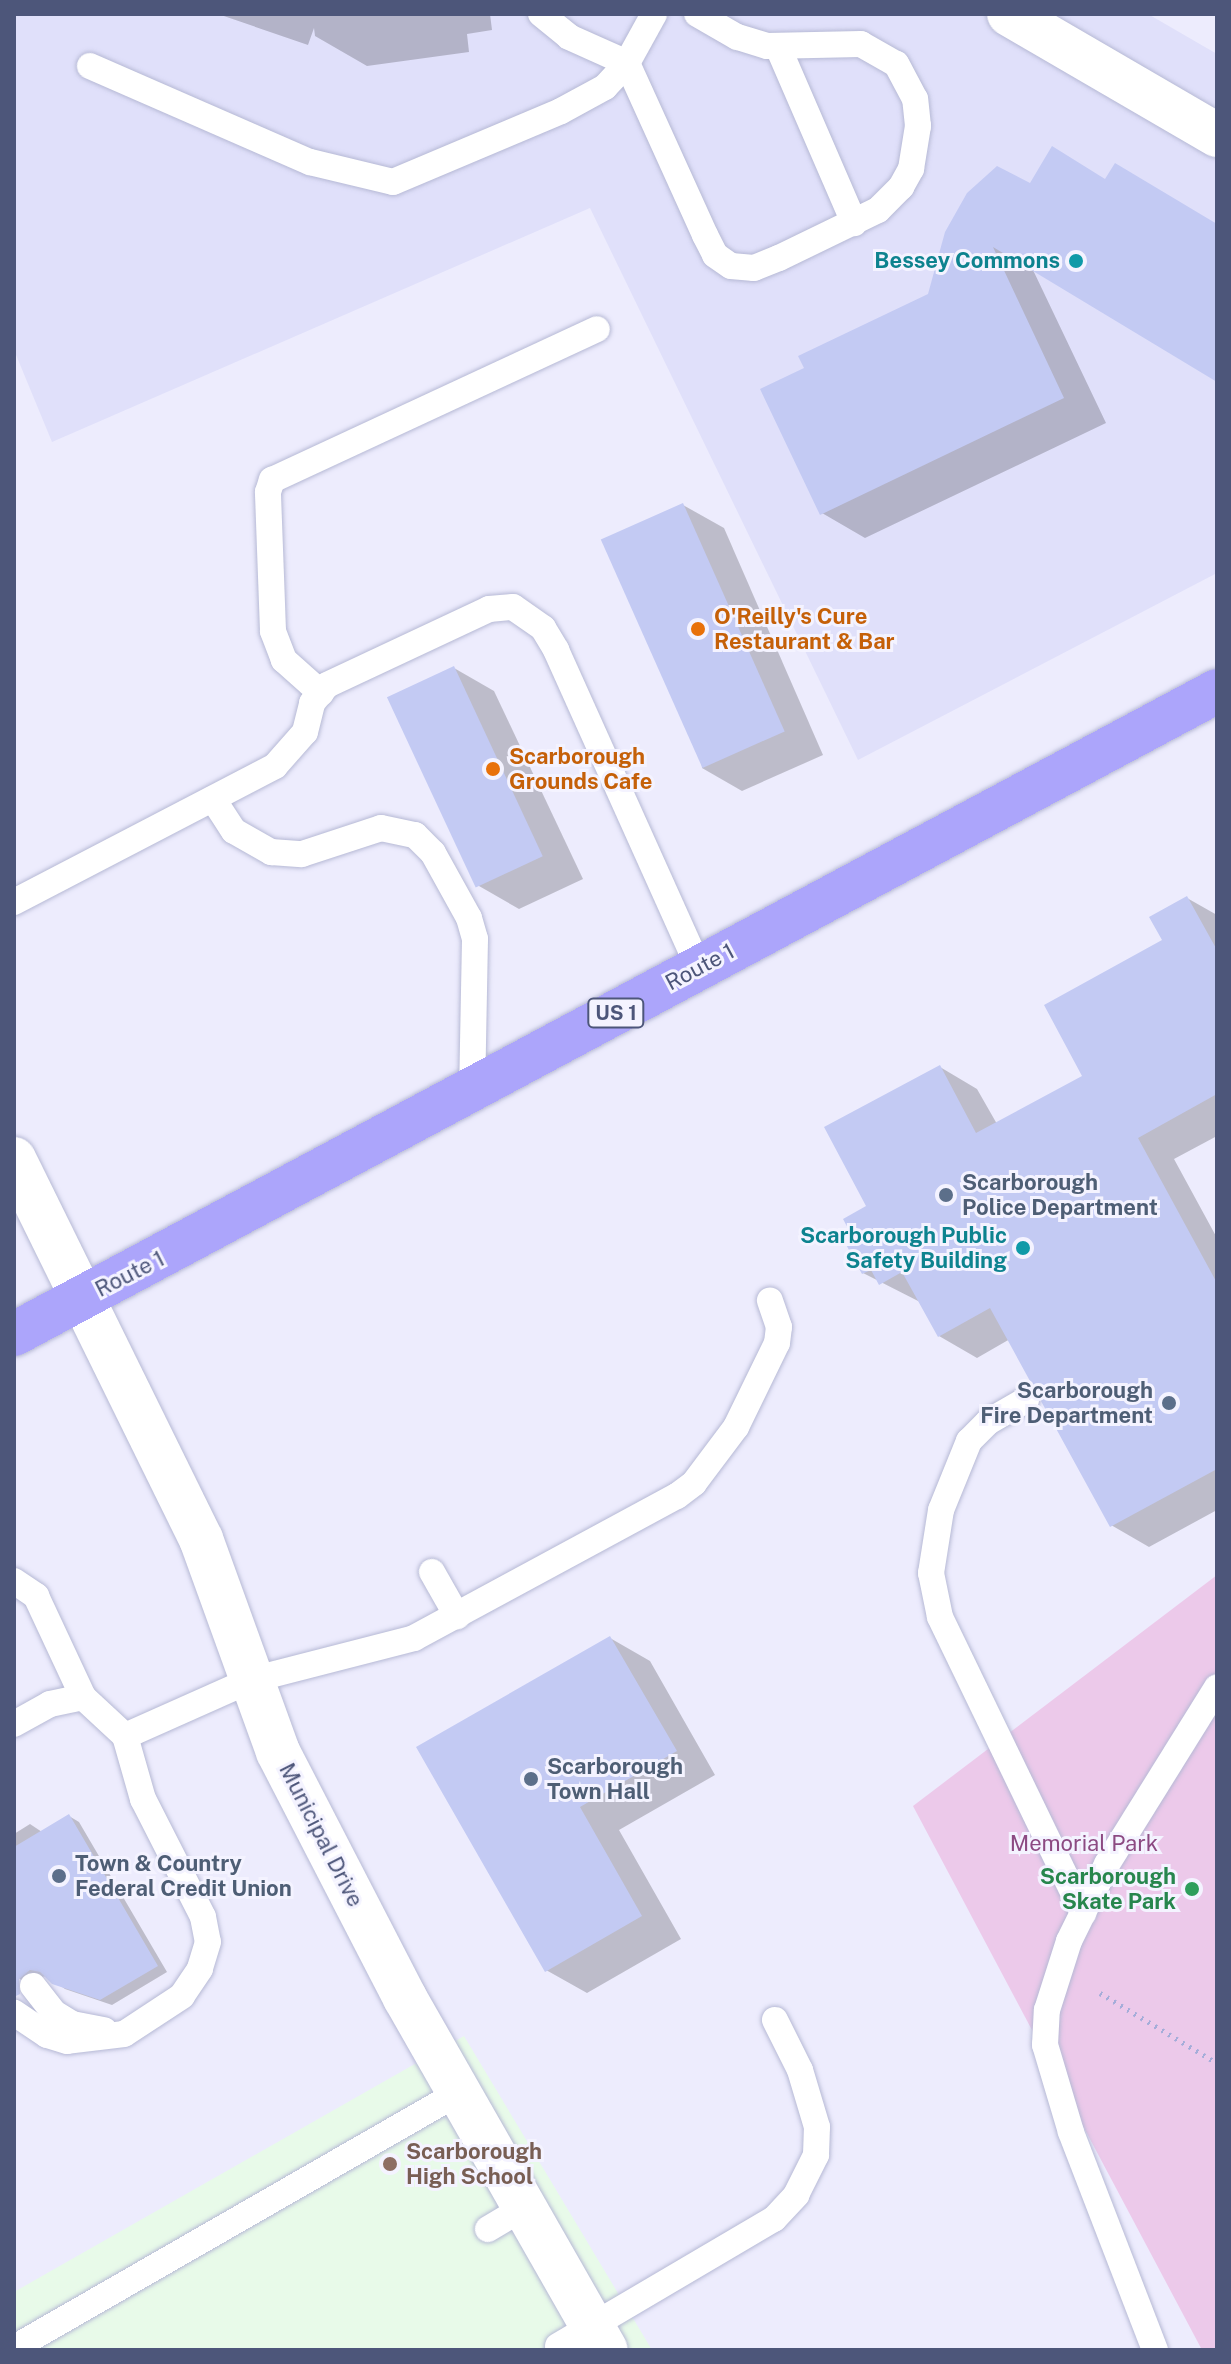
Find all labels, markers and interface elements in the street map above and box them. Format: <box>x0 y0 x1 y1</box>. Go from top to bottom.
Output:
place label: Bessey Commons <box>874 248 1060 274</box>
marker: Bessey Commons <box>1067 252 1085 270</box>
place label: O'Reilly's Cure Restaurant & Bar <box>714 603 895 654</box>
marker: O'Reilly's Cure Restaurant & Bar <box>689 620 707 638</box>
place label: Scarborough Grounds Cafe <box>509 743 653 794</box>
marker: Scarborough Grounds Cafe <box>484 760 502 778</box>
street label: Route 1 <box>661 938 739 996</box>
road number: US 1 <box>586 997 646 1029</box>
place label: Scarborough Police Department <box>962 1169 1158 1220</box>
marker: Scarborough Police Department <box>937 1186 955 1204</box>
place label: Scarborough Public Safety Building <box>800 1222 1007 1274</box>
marker: Scarborough Public Safety Building <box>1014 1239 1032 1257</box>
street label: Route 1 <box>91 1245 169 1303</box>
place label: Scarborough Fire Department <box>980 1377 1153 1428</box>
marker: Scarborough Fire Department <box>1160 1394 1178 1412</box>
place label: Scarborough Town Hall <box>547 1753 683 1804</box>
street label: Municipal Drive <box>273 1759 369 1911</box>
marker: Scarborough Town Hall <box>522 1770 540 1788</box>
park label: Memorial Park <box>1010 1831 1158 1857</box>
place label: Town & Country Federal Credit Union <box>75 1850 292 1902</box>
place label: Scarborough Skate Park <box>1040 1863 1176 1914</box>
marker: Town & Country Federal Credit Union <box>50 1867 68 1885</box>
marker: Scarborough Skate Park <box>1183 1880 1201 1898</box>
place label: Scarborough High School <box>406 2138 542 2190</box>
marker: Scarborough High School <box>381 2155 399 2173</box>

